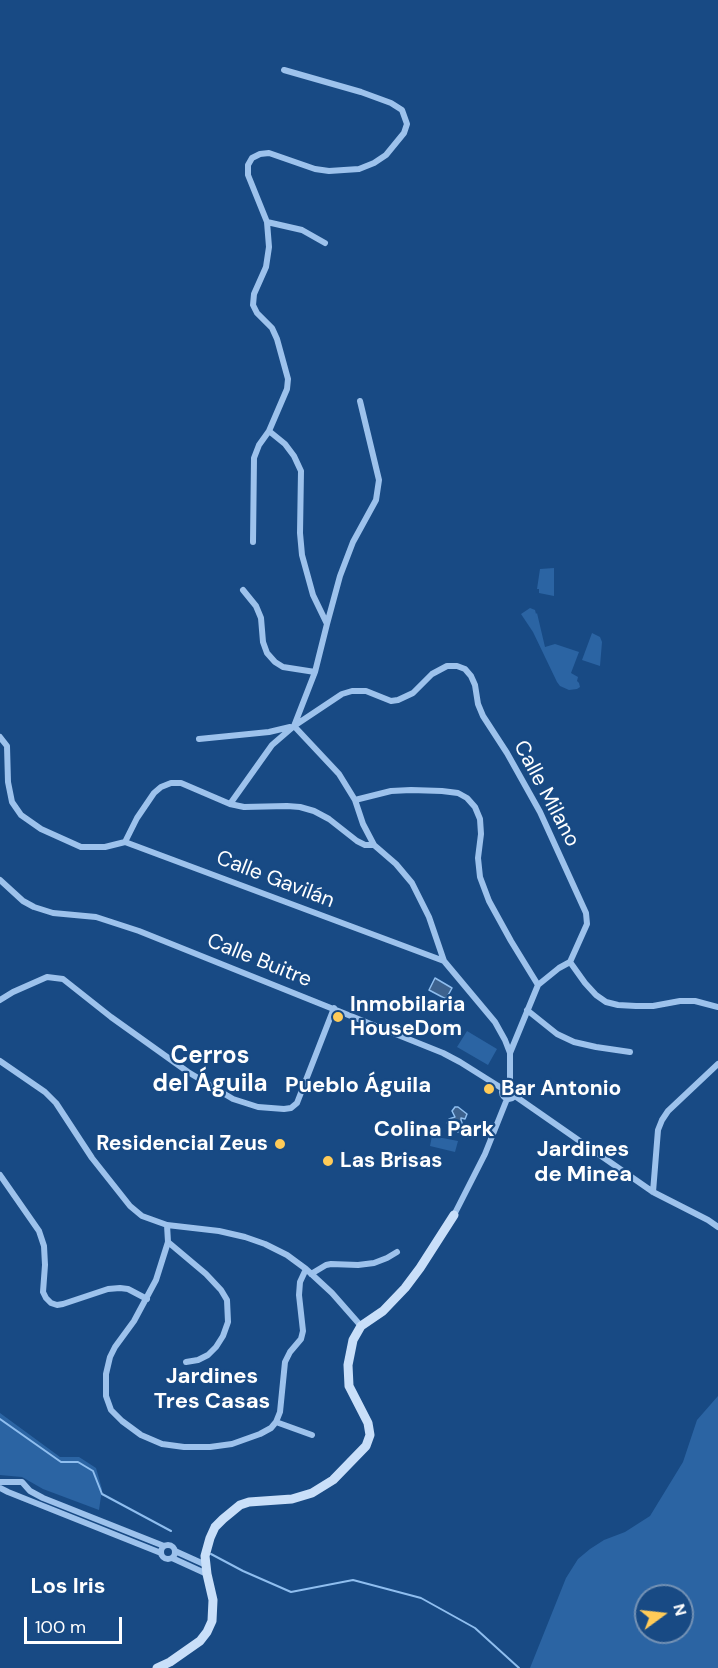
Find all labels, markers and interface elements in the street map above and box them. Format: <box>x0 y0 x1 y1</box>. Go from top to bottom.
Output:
street label: Calle Milano <box>507 737 585 851</box>
street label: Calle Gavilán <box>212 846 338 914</box>
street label: Calle Buitre <box>203 929 315 993</box>
place label: Inmobilaria HouseDom <box>350 992 465 1042</box>
marker: Inmobilaria HouseDom <box>331 1010 345 1024</box>
district label: Cerros del Águila <box>152 1043 268 1099</box>
district label: Pueblo Águila <box>285 1073 431 1099</box>
place label: Bar Antonio <box>501 1076 621 1102</box>
marker: Bar Antonio <box>482 1082 496 1096</box>
district label: Colina Park <box>374 1117 494 1143</box>
place label: Residencial Zeus <box>96 1131 268 1157</box>
marker: Residencial Zeus <box>273 1137 287 1151</box>
district label: Jardines de Minea <box>534 1137 632 1188</box>
place label: Las Brisas <box>340 1148 443 1174</box>
marker: Las Brisas <box>321 1154 335 1168</box>
district label: Jardines Tres Casas <box>154 1364 270 1416</box>
district label: Los Iris <box>31 1574 105 1600</box>
north arrow <box>634 1584 694 1644</box>
text: N <box>668 1601 692 1618</box>
scale bar <box>27 1605 124 1643</box>
text: 100 m <box>35 1615 86 1639</box>

